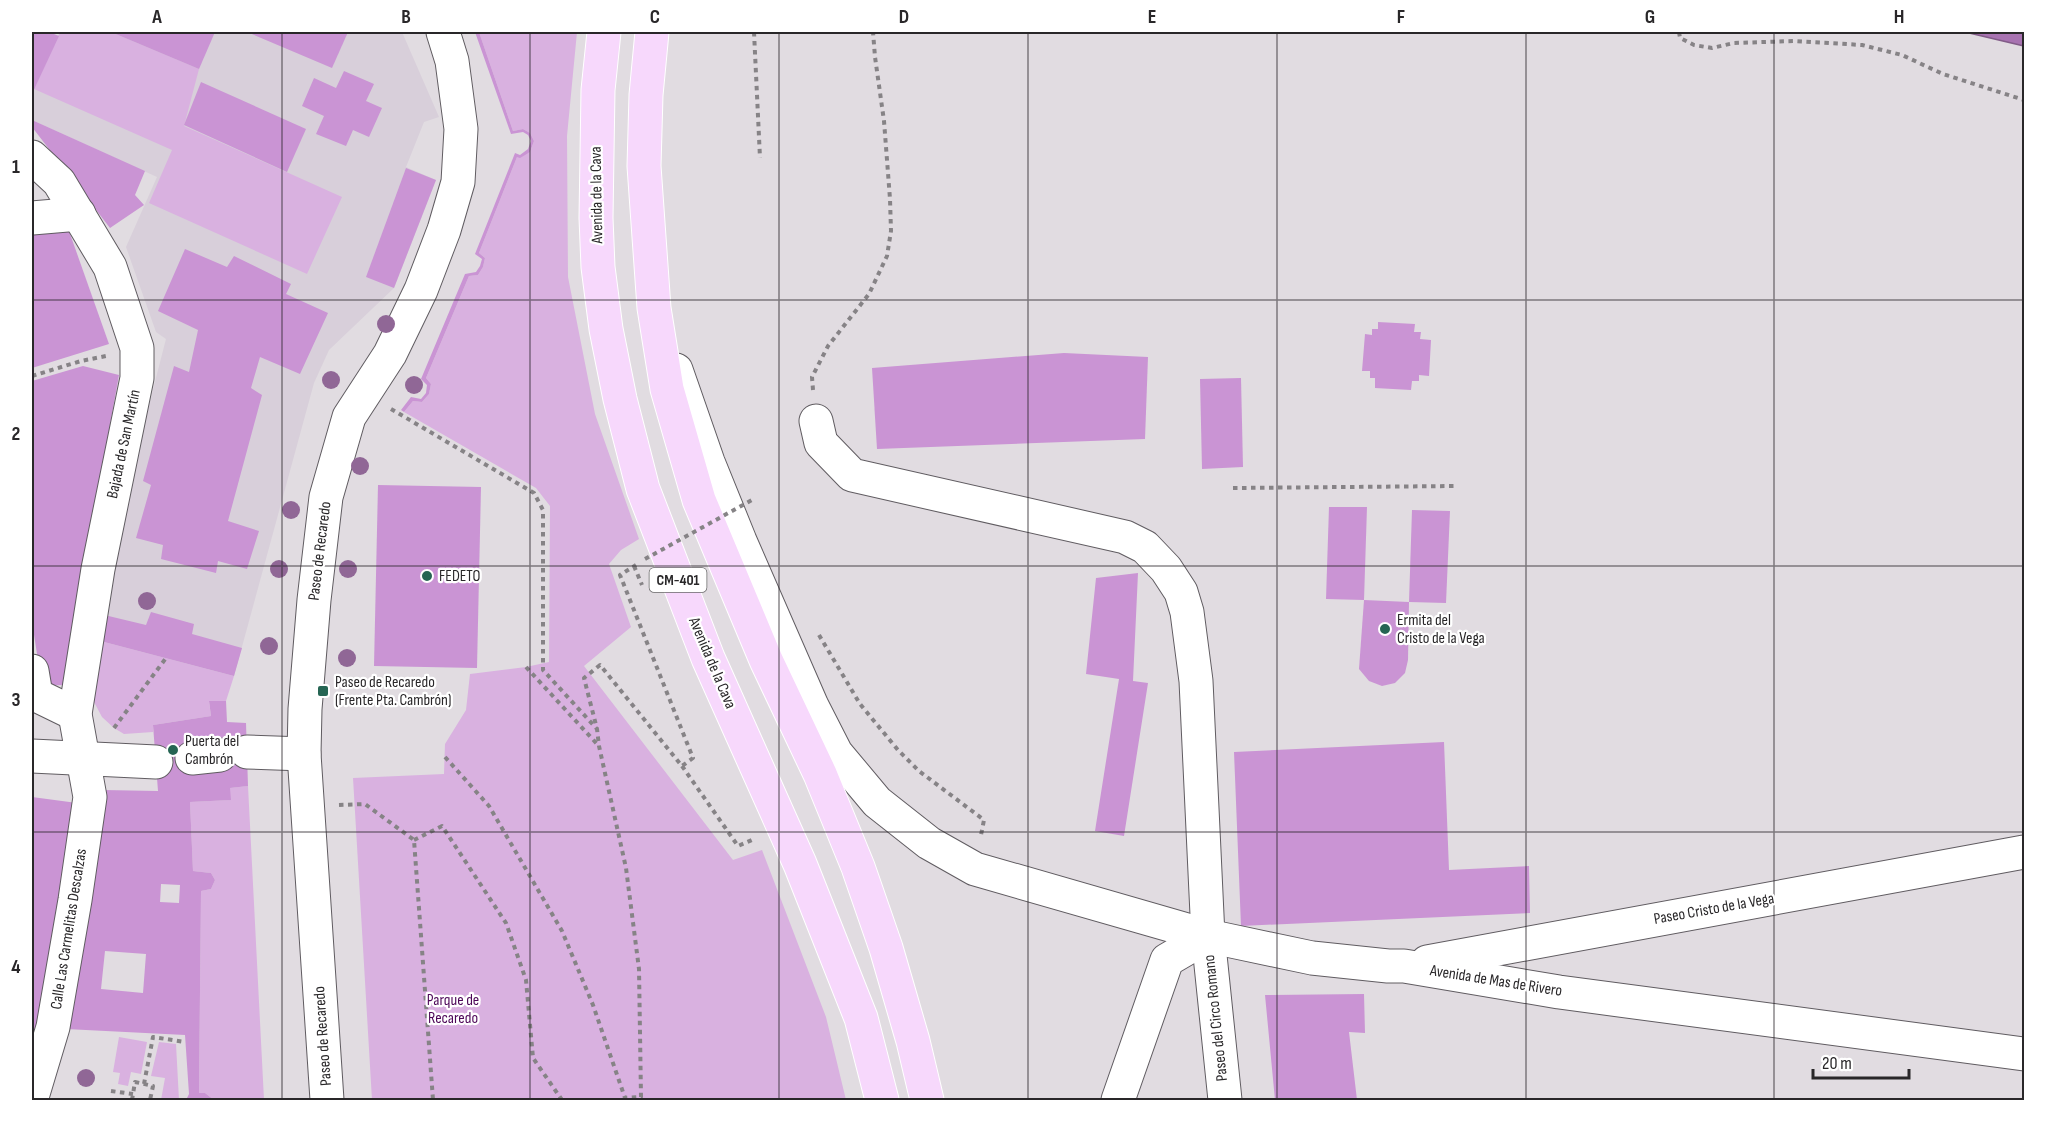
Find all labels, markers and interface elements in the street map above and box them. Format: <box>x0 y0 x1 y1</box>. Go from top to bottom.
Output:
text: A <box>151 5 162 29</box>
text: B <box>401 5 411 29</box>
text: C <box>650 5 660 29</box>
text: D <box>899 5 909 29</box>
text: E <box>1148 5 1156 29</box>
text: F <box>1397 5 1405 29</box>
text: G <box>1645 5 1655 29</box>
text: H <box>1894 5 1904 29</box>
street label: Avenida de la Cava <box>587 146 607 245</box>
text: 1 <box>12 155 20 179</box>
street label: Bajada de San Martín <box>103 388 145 500</box>
text: 2 <box>12 422 20 446</box>
street label: Paseo de Recaredo <box>304 500 336 602</box>
place label: FEDETO <box>439 567 481 586</box>
road number: CM-401 <box>650 568 706 592</box>
marker: FEDETO <box>420 569 434 583</box>
place label: Ermita del Cristo de la Vega <box>1397 611 1485 648</box>
street label: Avenida de la Cava <box>684 614 740 712</box>
marker: Ermita del Cristo de la Vega <box>1378 622 1392 636</box>
place label: Paseo de Recaredo (Frente Pta. Cambrón) <box>335 673 451 710</box>
marker: Paseo de Recaredo (Frente Pta. Cambrón) <box>316 684 330 698</box>
text: 3 <box>12 688 21 712</box>
place label: Puerta del Cambrón <box>185 732 239 769</box>
marker: Puerta del Cambrón <box>166 743 180 757</box>
street label: Calle Las Carmelitas Descalzas <box>47 847 91 1011</box>
street label: Paseo Cristo de la Vega <box>1652 889 1776 929</box>
street label: Paseo del Circo Romano <box>1200 954 1232 1082</box>
text: 4 <box>11 955 21 979</box>
street label: Avenida de Mas de Rivero <box>1428 961 1563 1001</box>
street label: Paseo de Recaredo <box>310 986 336 1086</box>
park label: Parque de Recaredo <box>427 991 479 1028</box>
scale bar <box>1813 1042 1909 1080</box>
text: 20 m <box>1822 1053 1852 1074</box>

